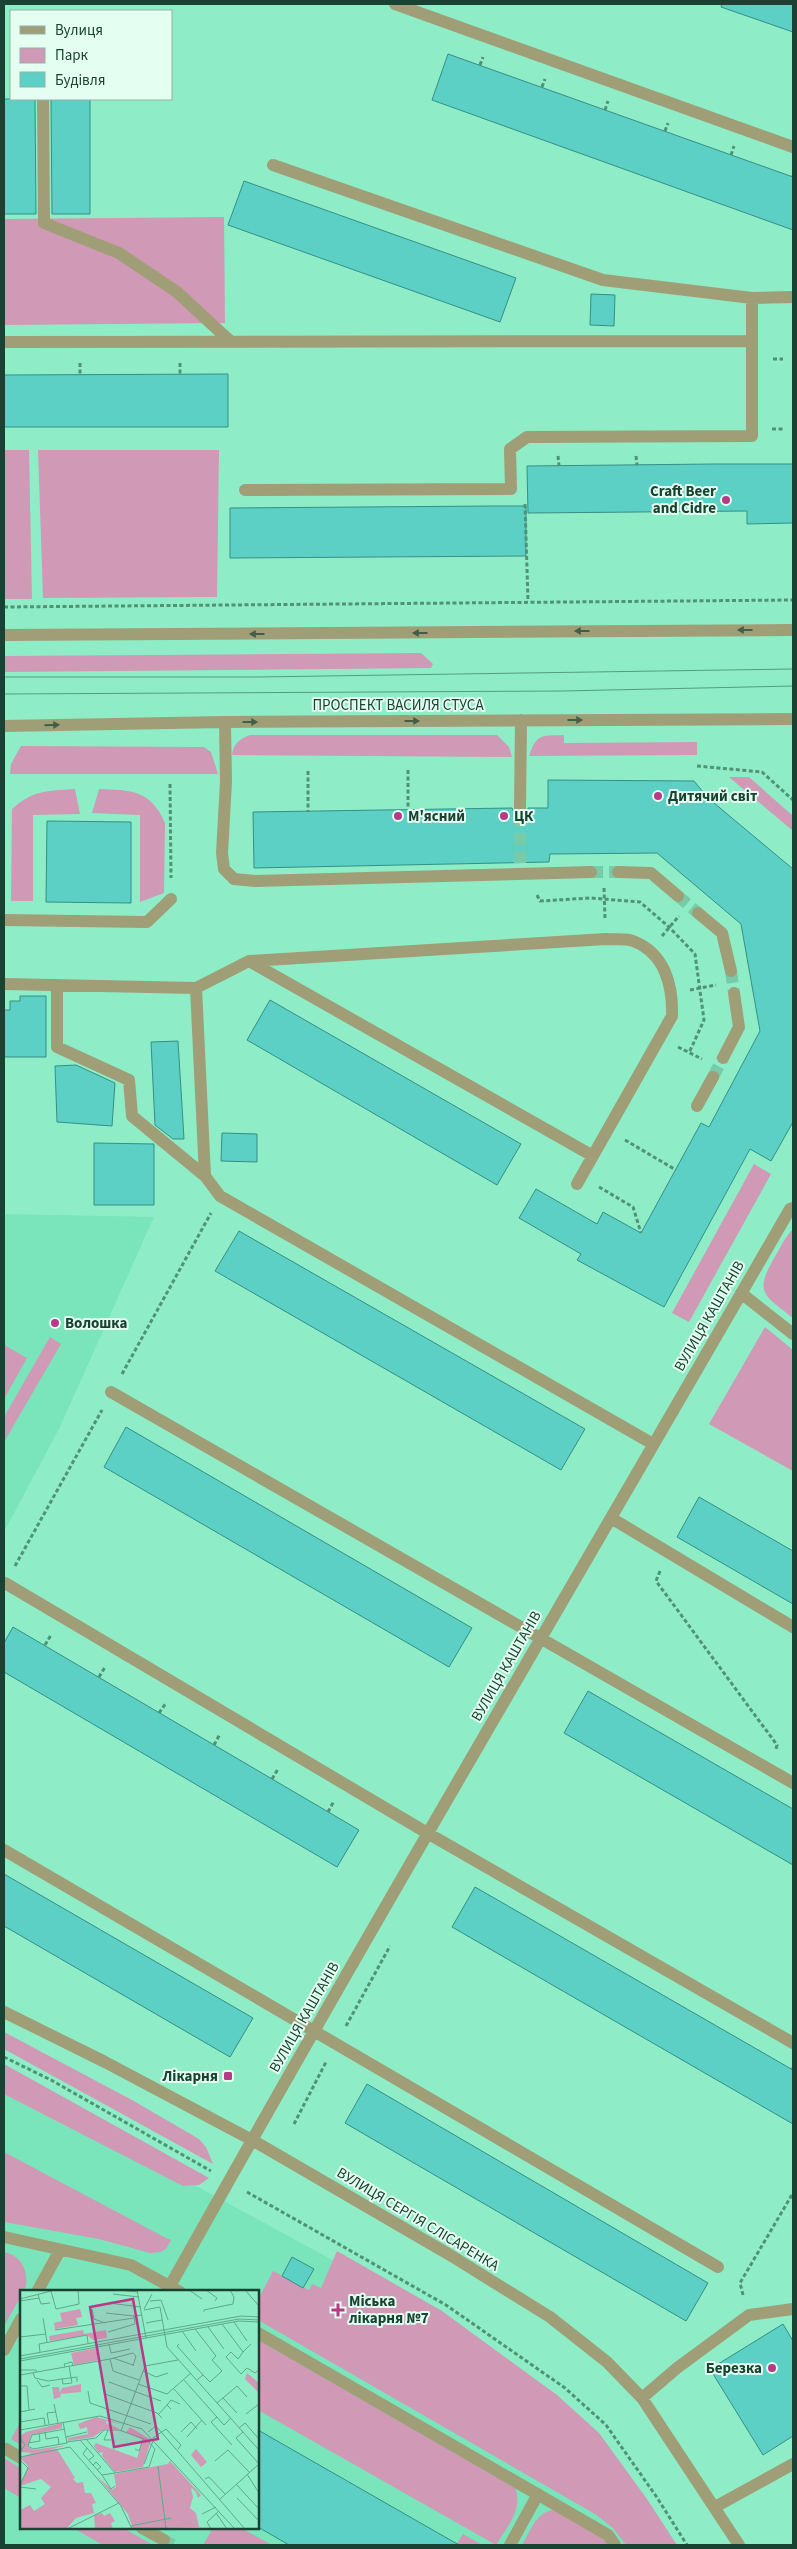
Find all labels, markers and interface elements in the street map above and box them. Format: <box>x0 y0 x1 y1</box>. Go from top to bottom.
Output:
legend <box>10 10 172 100</box>
text: Вулиця <box>55 20 103 41</box>
text: Парк <box>55 45 89 66</box>
text: Будівля <box>55 70 105 91</box>
place label: Craft Beer and Cidre <box>650 481 716 519</box>
marker: Craft Beer and Cidre <box>720 494 732 506</box>
one-way arrow <box>736 626 752 634</box>
one-way arrow <box>574 628 590 636</box>
one-way arrow <box>411 629 427 637</box>
one-way arrow <box>249 630 265 638</box>
street label: ПРОСПЕКТ ВАСИЛЯ СТУСА <box>312 695 484 716</box>
one-way arrow <box>567 716 583 724</box>
one-way arrow <box>405 717 421 725</box>
one-way arrow <box>242 718 258 726</box>
one-way arrow <box>45 721 61 729</box>
place label: Дитячий світ <box>668 786 757 807</box>
marker: Дитячий світ <box>652 790 664 802</box>
place label: М'ясний <box>408 806 465 827</box>
place label: ЦК <box>514 806 534 827</box>
marker: М'ясний <box>392 810 404 822</box>
marker: ЦК <box>498 810 510 822</box>
street label: ВУЛИЦЯ КАШТАНІВ <box>669 1257 750 1375</box>
place label: Волошка <box>65 1313 127 1334</box>
marker: Волошка <box>49 1317 61 1329</box>
street label: ВУЛИЦЯ КАШТАНІВ <box>466 1607 547 1725</box>
street label: ВУЛИЦЯ КАШТАНІВ <box>264 1958 345 2076</box>
place label: Лікарня <box>162 2066 218 2087</box>
marker: Лікарня <box>222 2070 234 2082</box>
street label: ВУЛИЦЯ СЕРГІЯ СЛІСАРЕНКА <box>333 2163 504 2277</box>
inset map <box>20 2290 259 2529</box>
place label: Міська лікарня №7 <box>349 2291 429 2329</box>
marker: Міська лікарня №7 <box>331 2303 345 2317</box>
place label: Березка <box>706 2358 762 2379</box>
marker: Березка <box>766 2362 778 2374</box>

